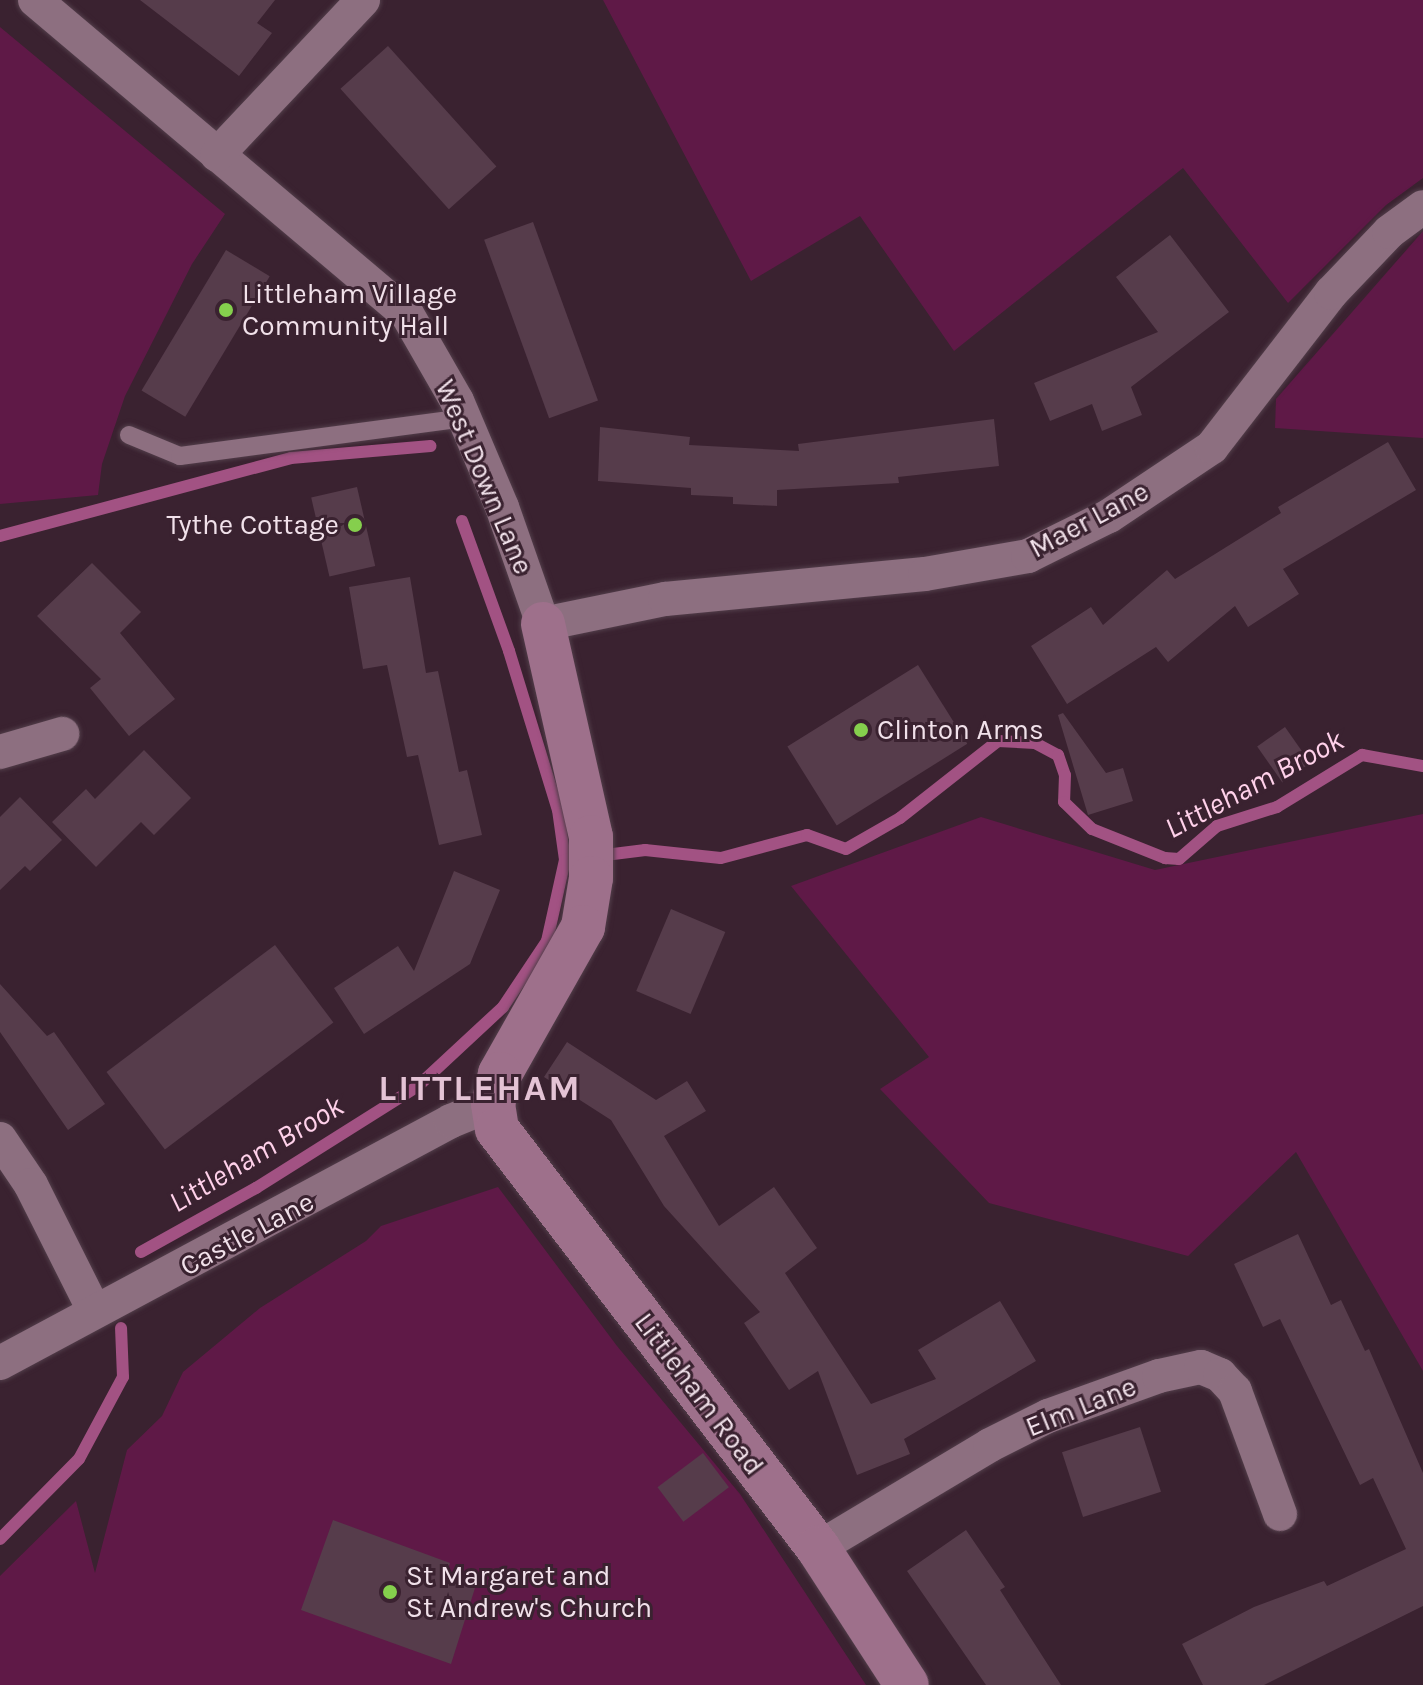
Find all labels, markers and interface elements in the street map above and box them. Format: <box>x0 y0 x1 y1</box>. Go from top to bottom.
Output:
place label: Littleham Village Community Hall <box>242 277 457 343</box>
marker: Littleham Village Community Hall <box>217 301 235 319</box>
street label: West Down Lane <box>428 375 540 579</box>
street label: Maer Lane <box>1024 475 1154 565</box>
place label: Tythe Cottage <box>167 508 339 542</box>
marker: Tythe Cottage <box>346 516 364 534</box>
place label: Clinton Arms <box>877 713 1044 747</box>
marker: Clinton Arms <box>852 721 870 739</box>
water label: Littleham Brook <box>1158 722 1350 846</box>
district label: LITTLEHAM <box>378 1067 582 1111</box>
water label: Littleham Brook <box>162 1088 350 1220</box>
street label: Castle Lane <box>174 1185 320 1283</box>
street label: Littleham Road <box>627 1306 771 1482</box>
street label: Elm Lane <box>1021 1370 1141 1444</box>
place label: St Margaret and St Andrew's Church <box>406 1559 652 1625</box>
marker: St Margaret and St Andrew's Church <box>381 1583 399 1601</box>

